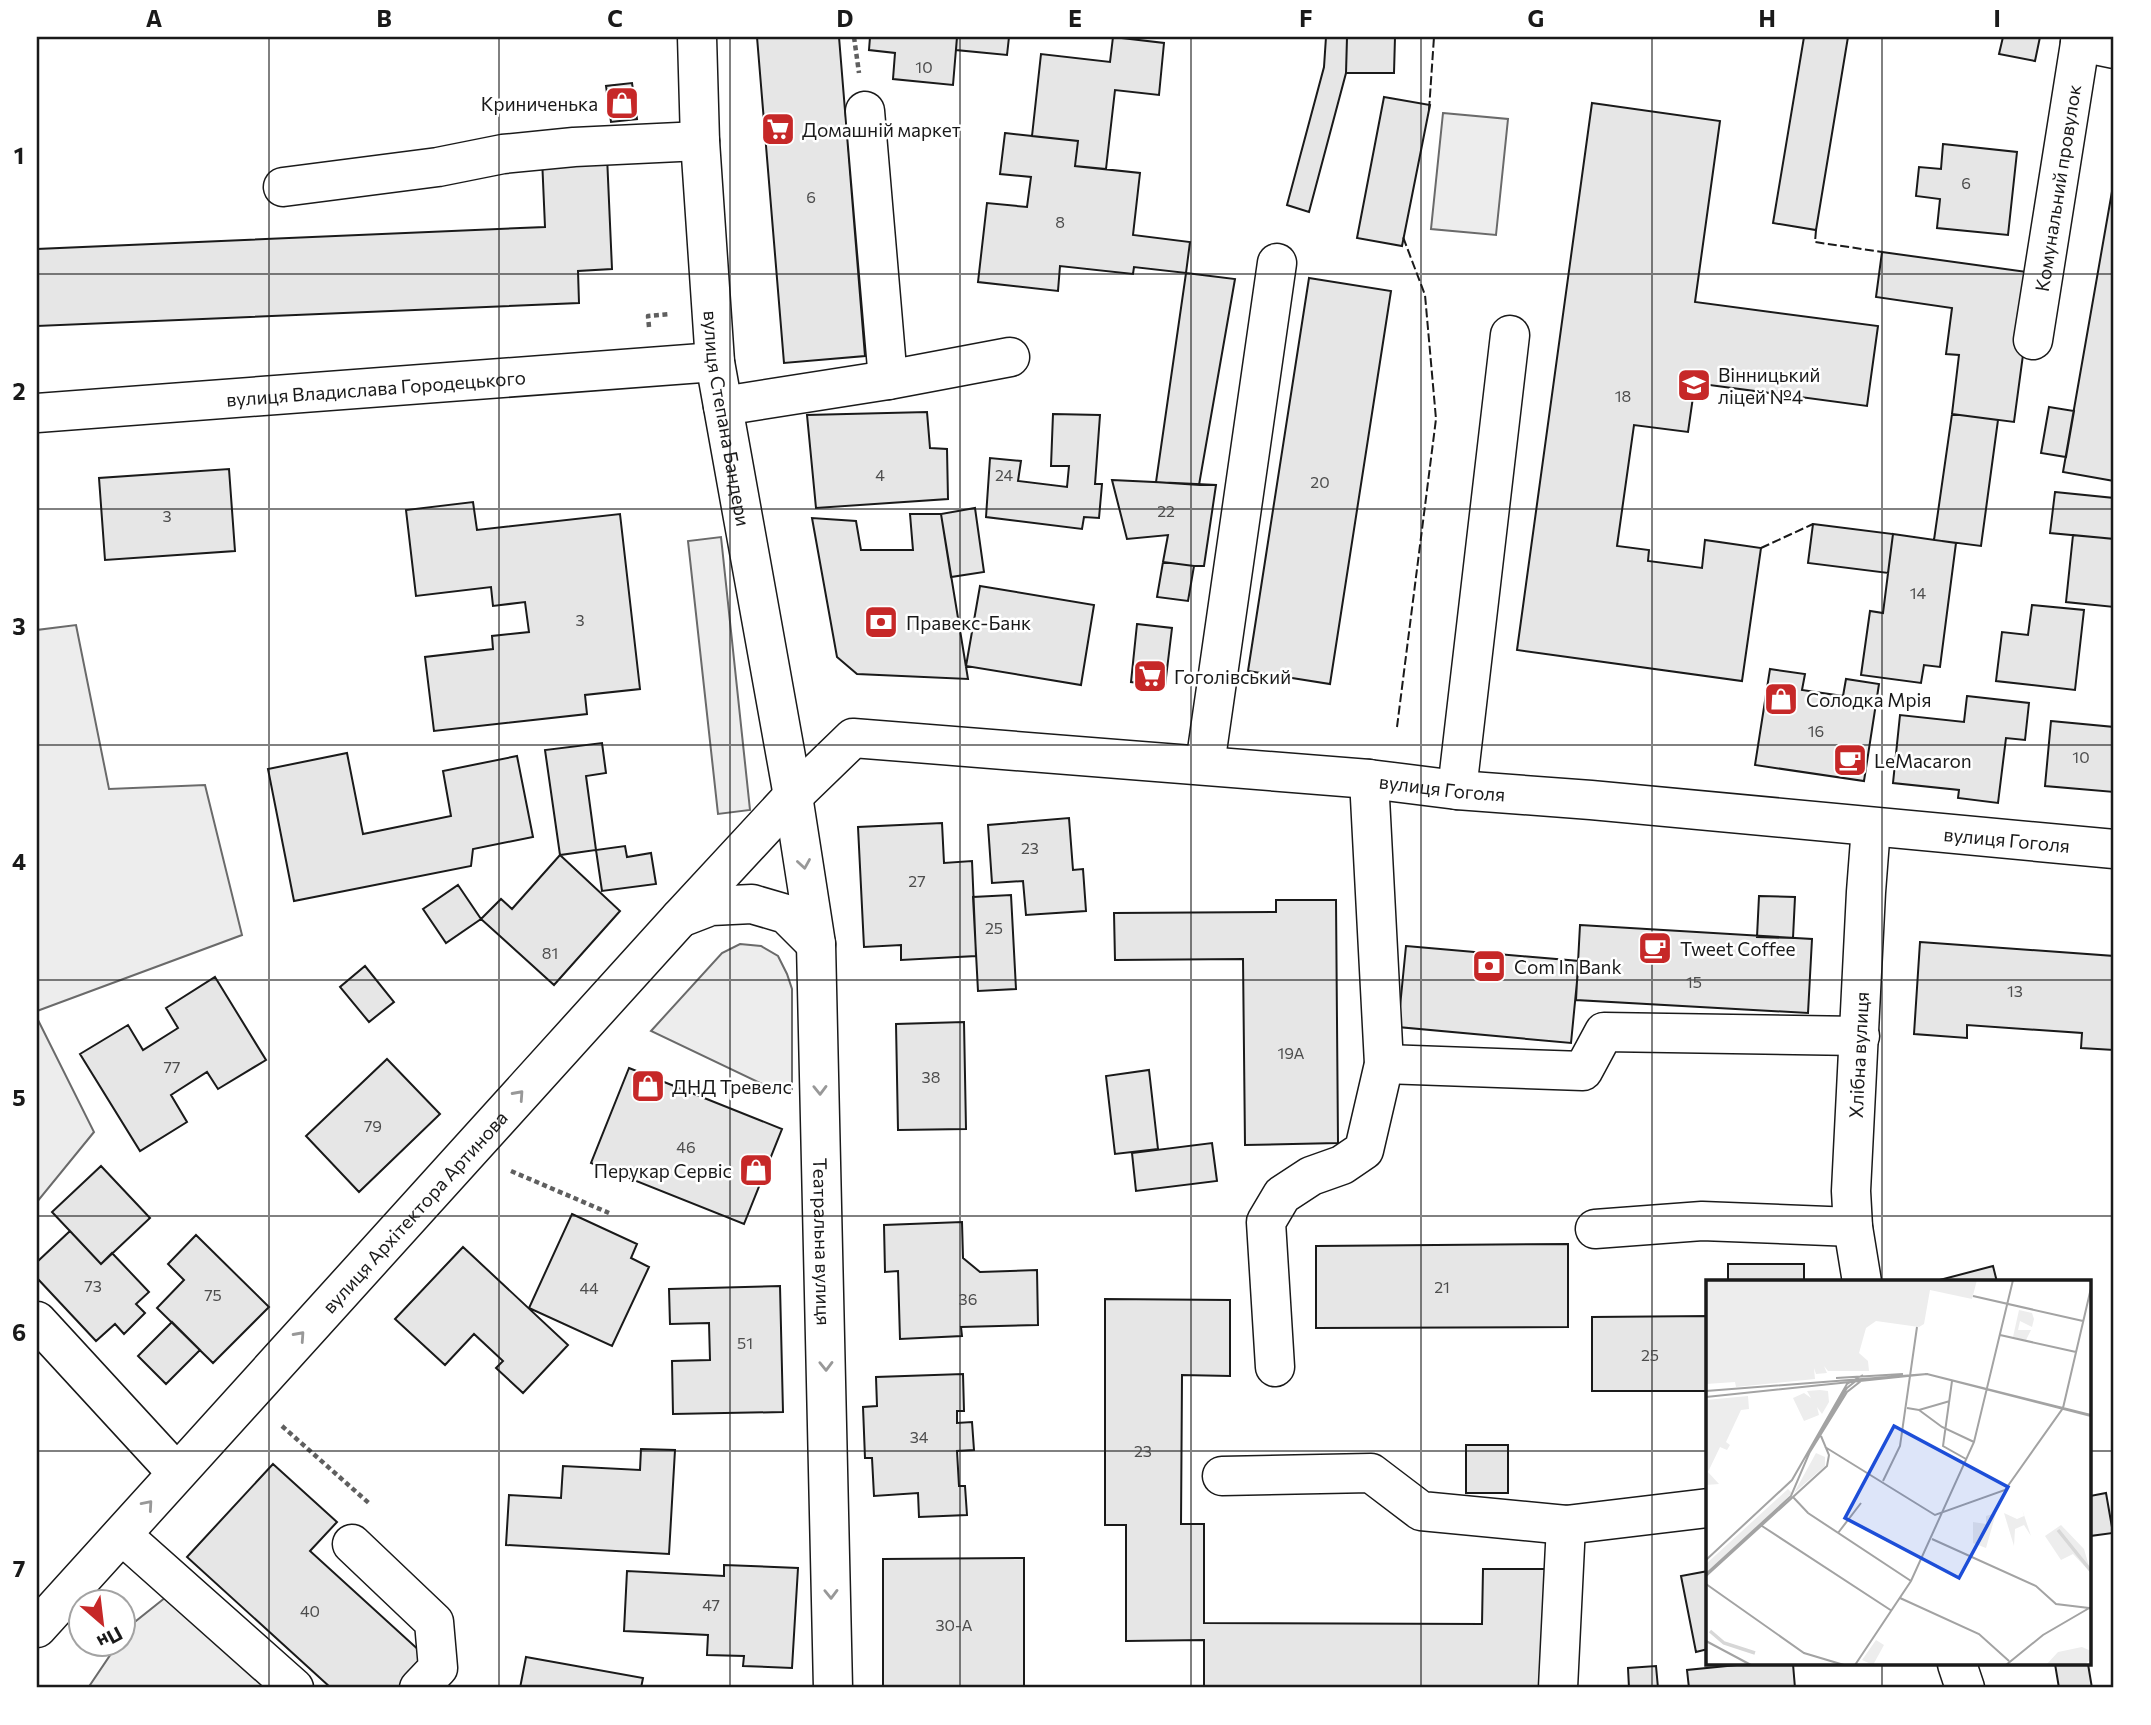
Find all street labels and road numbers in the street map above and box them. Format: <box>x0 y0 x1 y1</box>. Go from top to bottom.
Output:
street label: Комунальний провулок <box>2029 83 2085 293</box>
street label: вулиця Степана Бандери <box>700 310 756 528</box>
street label: вулиця Владислава Городецького <box>225 365 527 410</box>
street label: вулиця Гоголя <box>1378 769 1506 805</box>
street label: вулиця Гоголя <box>1943 822 2071 856</box>
street label: Хлібна вулиця <box>1843 991 1872 1119</box>
street label: вулиця Архітектора Артинова <box>317 1106 512 1317</box>
street label: Театральна вулиця <box>809 1158 836 1326</box>

